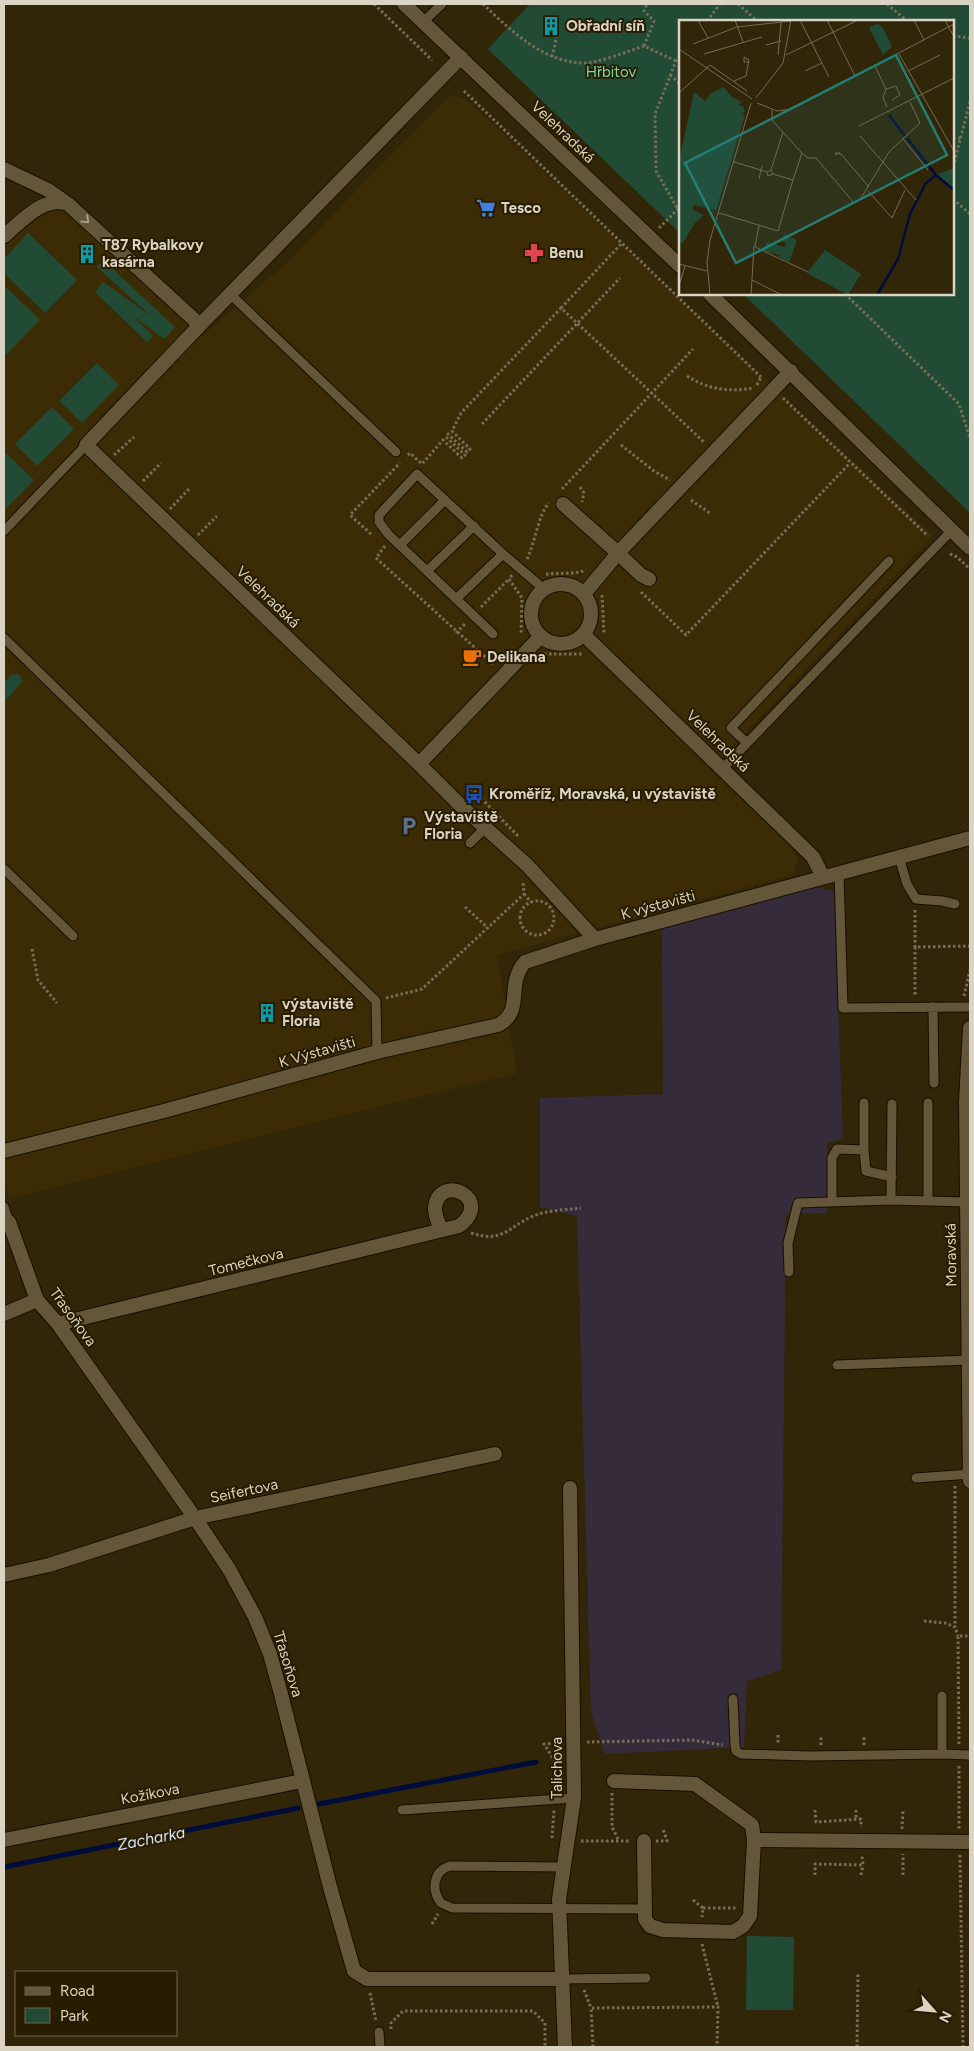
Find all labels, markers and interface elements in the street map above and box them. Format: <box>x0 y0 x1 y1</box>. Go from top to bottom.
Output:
building icon: Obřadní síň <box>540 15 562 37</box>
place label: Obřadní síň <box>566 17 645 35</box>
inset map <box>679 20 954 295</box>
park label: Hřbitov <box>586 63 636 81</box>
street label: Velehradská <box>528 97 598 167</box>
supermarket icon: Tesco <box>475 197 497 219</box>
place label: Tesco <box>501 199 541 217</box>
one-way arrow <box>81 214 90 223</box>
place label: T87 Rybalkovy kasárna <box>102 236 204 271</box>
pharmacy icon: Benu <box>523 242 545 264</box>
building icon: T87 Rybalkovy kasárna <box>76 243 98 265</box>
place label: Benu <box>549 244 584 262</box>
street label: Velehradská <box>233 562 303 632</box>
cafe icon: Delikana <box>461 646 483 668</box>
place label: Delikana <box>487 648 546 666</box>
street label: Velehradská <box>683 706 753 776</box>
bus stop icon: Kroměříž, Moravská, u výstaviště <box>463 783 485 805</box>
place label: Kroměříž, Moravská, u výstaviště <box>489 785 717 803</box>
place label: Výstaviště Floria <box>424 808 499 843</box>
parking icon: Výstaviště Floria <box>398 815 420 837</box>
street label: K výstavišti <box>619 886 697 924</box>
place label: výstaviště Floria <box>282 995 354 1030</box>
building icon: výstaviště Floria <box>256 1002 278 1024</box>
street label: K Výstavišti <box>277 1032 357 1072</box>
street label: Moravská <box>941 1223 961 1287</box>
street label: Tomečkova <box>207 1244 285 1280</box>
street label: Třasoňova <box>46 1284 100 1350</box>
street label: Seifertova <box>208 1475 280 1507</box>
street label: Třasoňova <box>269 1629 307 1699</box>
street label: Talichova <box>548 1737 566 1799</box>
street label: Kožíkova <box>119 1779 181 1809</box>
water label: Zacharka <box>115 1823 187 1854</box>
legend <box>15 1971 178 2036</box>
text: Road <box>60 1982 95 2000</box>
north arrow <box>909 1986 959 2036</box>
text: Park <box>60 2007 89 2025</box>
text: N <box>935 2008 955 2025</box>

